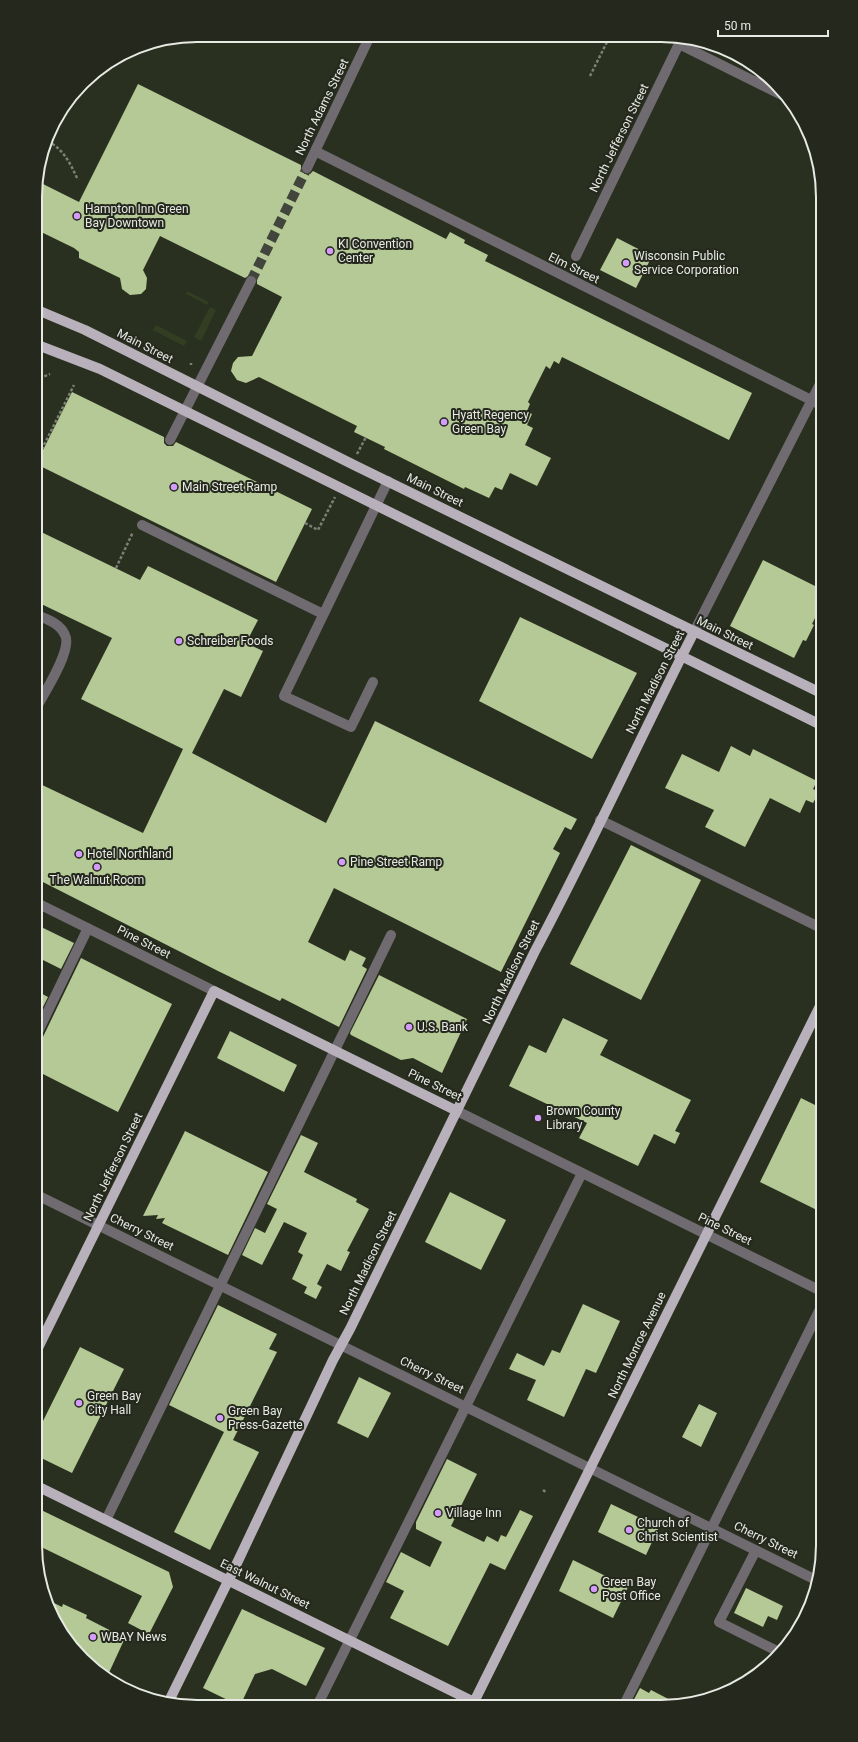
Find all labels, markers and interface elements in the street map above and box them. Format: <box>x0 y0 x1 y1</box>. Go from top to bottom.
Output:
scale bar <box>718 12 828 38</box>
text: 50 m <box>724 19 751 33</box>
street label: North Adams Street <box>293 56 352 158</box>
street label: North Jefferson Street <box>587 81 651 195</box>
place label: Hampton Inn Green Bay Downtown <box>85 202 189 230</box>
marker: Hampton Inn Green Bay Downtown <box>72 211 82 221</box>
place label: KI Convention Center <box>338 237 412 265</box>
marker: KI Convention Center <box>325 246 335 256</box>
place label: Wisconsin Public Service Corporation <box>634 249 739 277</box>
street label: Elm Street <box>546 250 602 286</box>
marker: Wisconsin Public Service Corporation <box>621 258 631 268</box>
street label: Main Street <box>115 326 175 366</box>
place label: Hyatt Regency Green Bay <box>452 408 529 436</box>
marker: Hyatt Regency Green Bay <box>439 417 449 427</box>
street label: Main Street <box>404 470 466 510</box>
place label: Main Street Ramp <box>182 480 278 494</box>
marker: Main Street Ramp <box>169 482 179 492</box>
street label: Main Street <box>694 613 756 653</box>
street label: North Madison Street <box>623 628 687 736</box>
place label: Schreiber Foods <box>187 634 274 648</box>
marker: Schreiber Foods <box>174 636 184 646</box>
place label: Hotel Northland <box>87 847 172 861</box>
marker: Hotel Northland <box>74 849 84 859</box>
place label: Pine Street Ramp <box>350 855 443 869</box>
marker: Pine Street Ramp <box>337 857 347 867</box>
marker: The Walnut Room <box>92 862 102 872</box>
place label: The Walnut Room <box>50 873 144 887</box>
street label: North Madison Street <box>480 918 542 1026</box>
street label: Pine Street <box>115 923 173 961</box>
place label: U.S. Bank <box>417 1020 469 1034</box>
marker: U.S. Bank <box>404 1022 414 1032</box>
street label: Pine Street <box>406 1066 464 1104</box>
place label: Brown County Library <box>546 1104 621 1132</box>
street label: North Jefferson Street <box>81 1110 145 1224</box>
marker: Brown County Library <box>533 1113 543 1123</box>
street label: North Madison Street <box>337 1209 399 1317</box>
street label: Pine Street <box>696 1210 754 1248</box>
street label: Cherry Street <box>108 1211 176 1254</box>
street label: North Monroe Avenue <box>605 1290 669 1400</box>
street label: Cherry Street <box>398 1354 466 1397</box>
place label: Green Bay City Hall <box>87 1389 141 1417</box>
marker: Green Bay City Hall <box>74 1398 84 1408</box>
place label: Green Bay Press-Gazette <box>228 1404 303 1432</box>
marker: Green Bay Press-Gazette <box>215 1413 225 1423</box>
place label: Village Inn <box>446 1506 502 1520</box>
marker: Village Inn <box>433 1508 443 1518</box>
place label: Church of Christ Scientist <box>637 1516 718 1544</box>
street label: Cherry Street <box>732 1519 800 1562</box>
marker: Church of Christ Scientist <box>624 1525 634 1535</box>
street label: East Walnut Street <box>218 1556 312 1612</box>
place label: Green Bay Post Office <box>602 1575 661 1603</box>
marker: Green Bay Post Office <box>589 1584 599 1594</box>
place label: WBAY News <box>101 1630 167 1644</box>
marker: WBAY News <box>88 1632 98 1642</box>

